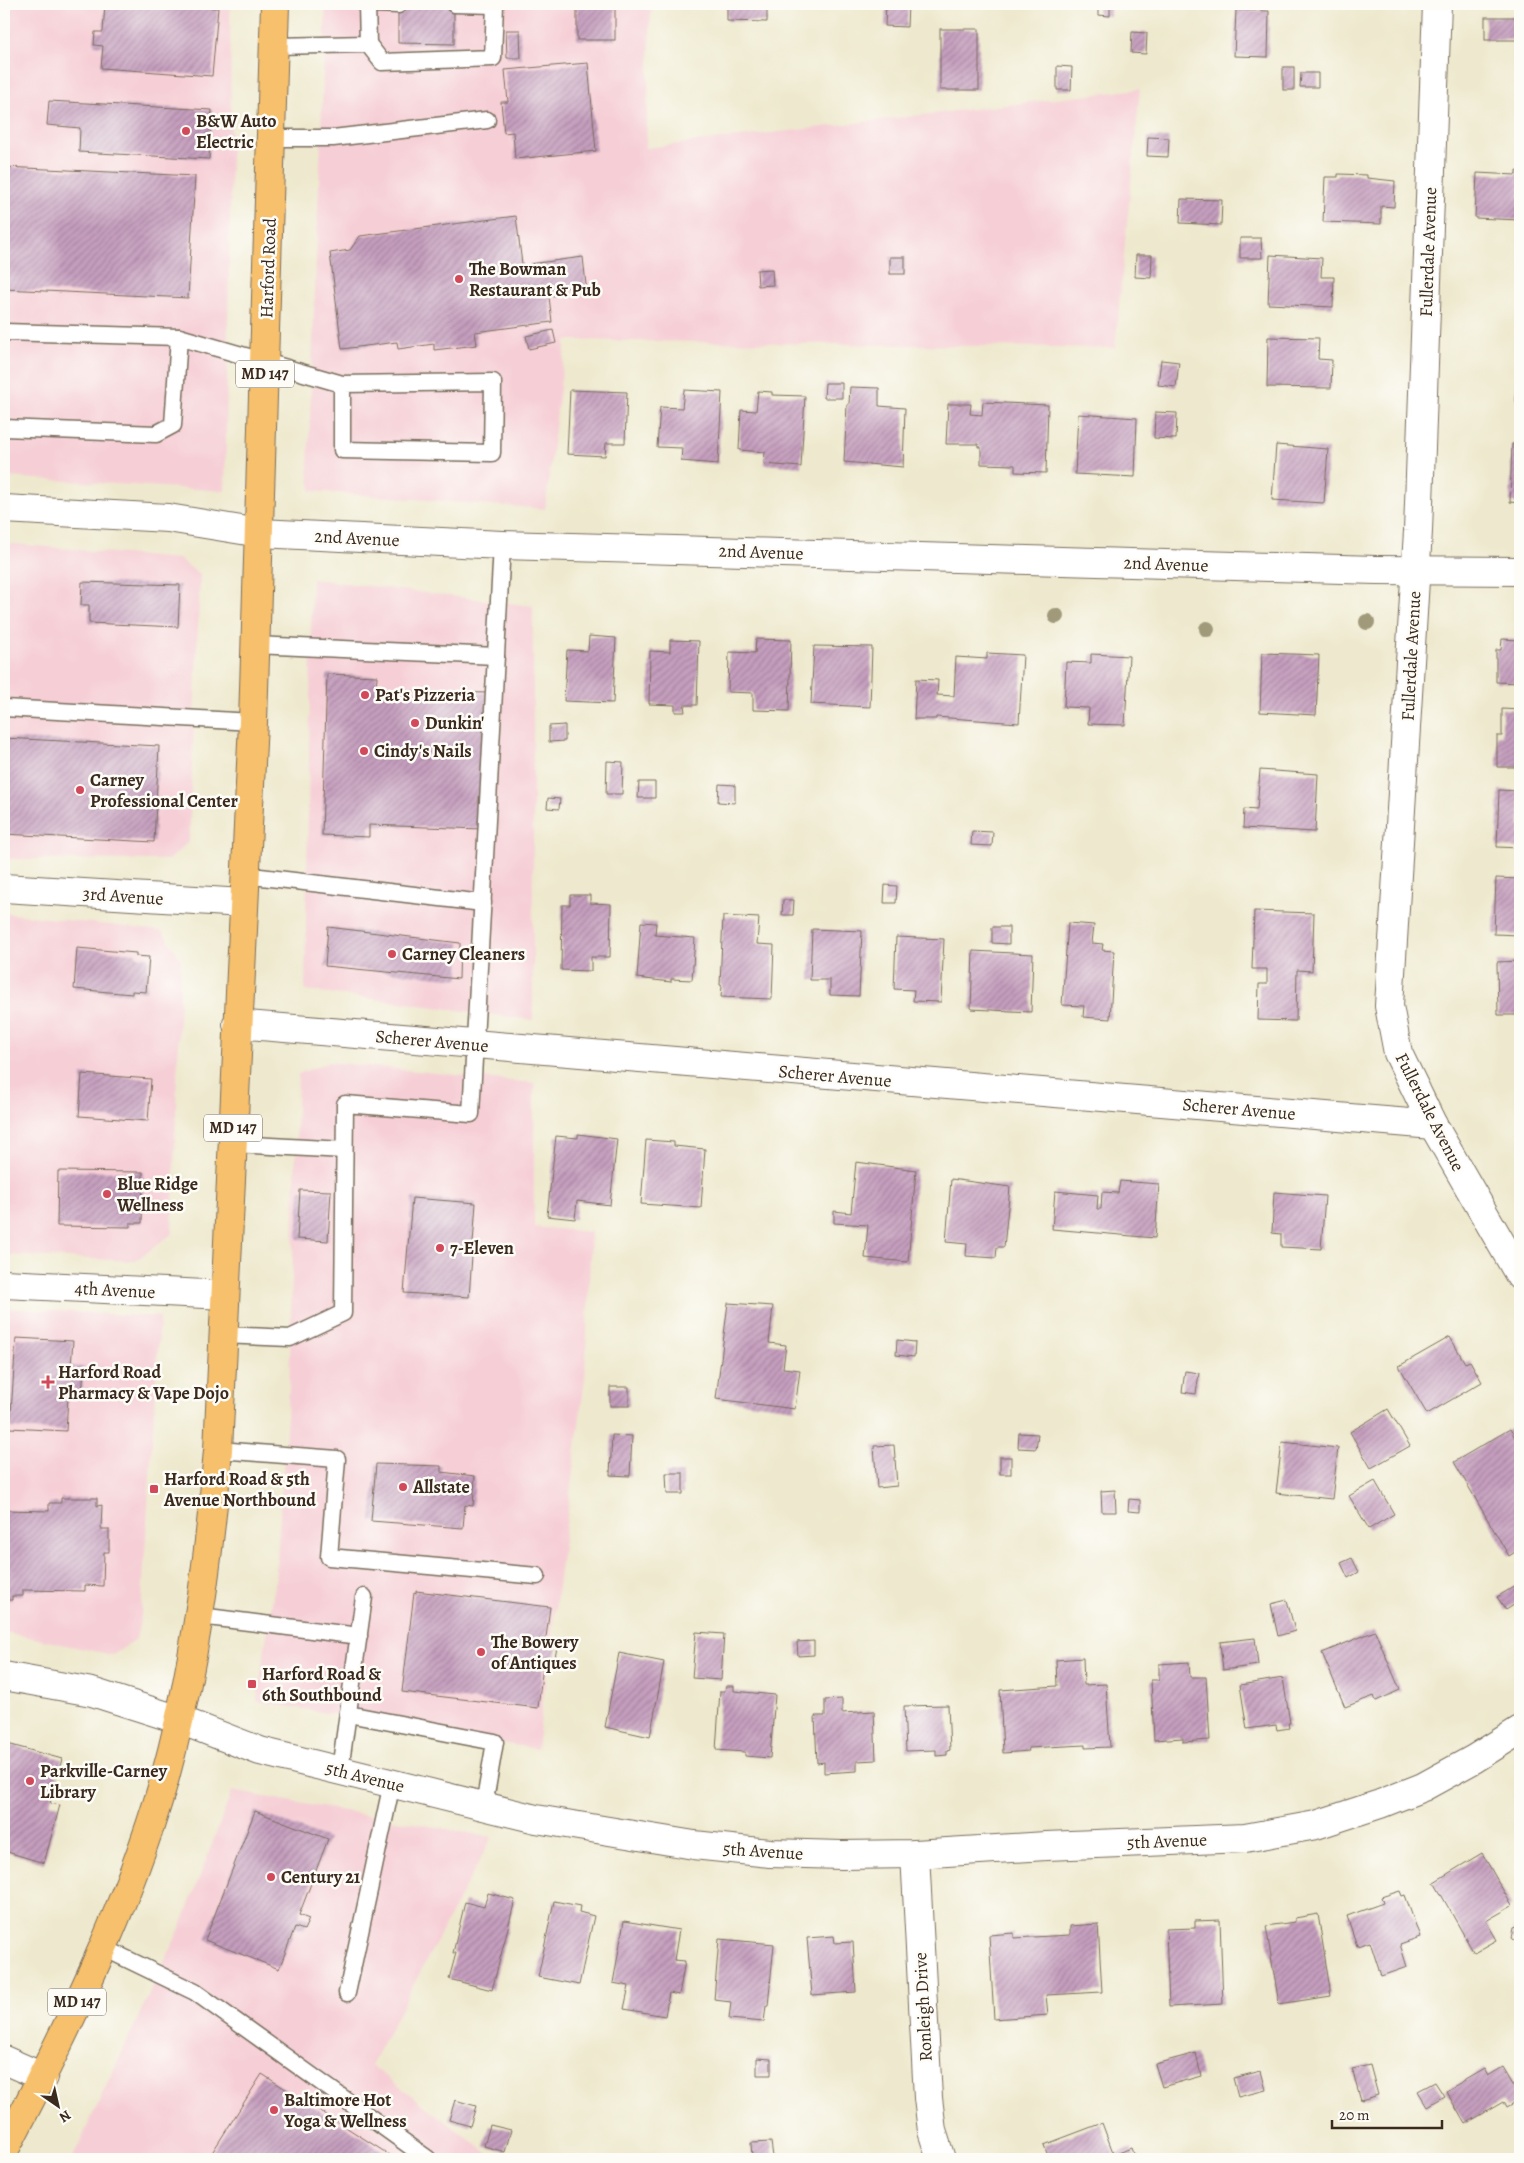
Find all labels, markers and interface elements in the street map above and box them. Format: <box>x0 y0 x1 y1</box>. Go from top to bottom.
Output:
place label: B&W Auto Electric <box>196 109 277 154</box>
marker: B&W Auto Electric <box>180 125 192 137</box>
street label: Fullerdale Avenue <box>1414 187 1442 317</box>
street label: Harford Road <box>254 217 282 319</box>
place label: The Bowman Restaurant & Pub <box>469 257 601 302</box>
marker: The Bowman Restaurant & Pub <box>453 273 465 285</box>
road number: MD 147 <box>236 360 294 388</box>
street label: 2nd Avenue <box>314 524 400 552</box>
street label: 2nd Avenue <box>718 539 804 565</box>
street label: 2nd Avenue <box>1123 551 1209 577</box>
street label: Fullerdale Avenue <box>1396 590 1426 722</box>
place label: Pat's Pizzeria <box>375 683 475 707</box>
marker: Pat's Pizzeria <box>359 689 371 701</box>
place label: Dunkin' <box>425 711 484 735</box>
marker: Dunkin' <box>409 717 421 729</box>
place label: Cindy's Nails <box>374 739 472 763</box>
marker: Cindy's Nails <box>358 745 370 757</box>
place label: Carney Professional Center <box>90 768 239 813</box>
marker: Carney Professional Center <box>74 784 86 796</box>
street label: 3rd Avenue <box>82 881 164 911</box>
place label: Carney Cleaners <box>402 942 525 966</box>
marker: Carney Cleaners <box>386 948 398 960</box>
street label: Scherer Avenue <box>375 1024 489 1058</box>
street label: Fullerdale Avenue <box>1390 1049 1470 1175</box>
street label: Scherer Avenue <box>778 1059 892 1093</box>
street label: Scherer Avenue <box>1182 1092 1296 1126</box>
road number: MD 147 <box>204 1114 262 1142</box>
place label: Blue Ridge Wellness <box>116 1172 198 1217</box>
marker: Blue Ridge Wellness <box>101 1188 113 1200</box>
place label: 7-Eleven <box>450 1236 514 1260</box>
marker: 7-Eleven <box>434 1242 446 1254</box>
street label: 4th Avenue <box>74 1276 156 1304</box>
place label: Harford Road Pharmacy & Vape Dojo <box>58 1360 229 1405</box>
marker: Harford Road Pharmacy & Vape Dojo <box>42 1376 54 1388</box>
place label: Harford Road & 5th Avenue Northbound <box>163 1467 316 1512</box>
place label: Allstate <box>412 1475 470 1499</box>
marker: Allstate <box>397 1481 409 1493</box>
marker: Harford Road & 5th Avenue Northbound <box>148 1483 160 1495</box>
place label: The Bowery of Antiques <box>491 1630 579 1675</box>
marker: The Bowery of Antiques <box>475 1646 487 1658</box>
place label: Harford Road & 6th Southbound <box>262 1662 382 1707</box>
marker: Harford Road & 6th Southbound <box>246 1678 258 1690</box>
street label: 5th Avenue <box>323 1756 407 1798</box>
place label: Parkville-Carney Library <box>40 1759 168 1804</box>
marker: Parkville-Carney Library <box>24 1775 36 1787</box>
street label: 5th Avenue <box>1126 1828 1208 1854</box>
street label: 5th Avenue <box>722 1836 804 1866</box>
place label: Century 21 <box>281 1865 361 1889</box>
marker: Century 21 <box>265 1871 277 1883</box>
street label: Ronleigh Drive <box>908 1952 938 2062</box>
road number: MD 147 <box>48 1988 106 2015</box>
north arrow <box>32 2080 82 2130</box>
place label: Baltimore Hot Yoga & Wellness <box>283 2088 407 2133</box>
scale bar <box>1332 2098 1442 2130</box>
marker: Baltimore Hot Yoga & Wellness <box>268 2104 280 2116</box>
text: 20 m <box>1339 2105 1370 2125</box>
text: N <box>55 2106 75 2127</box>

